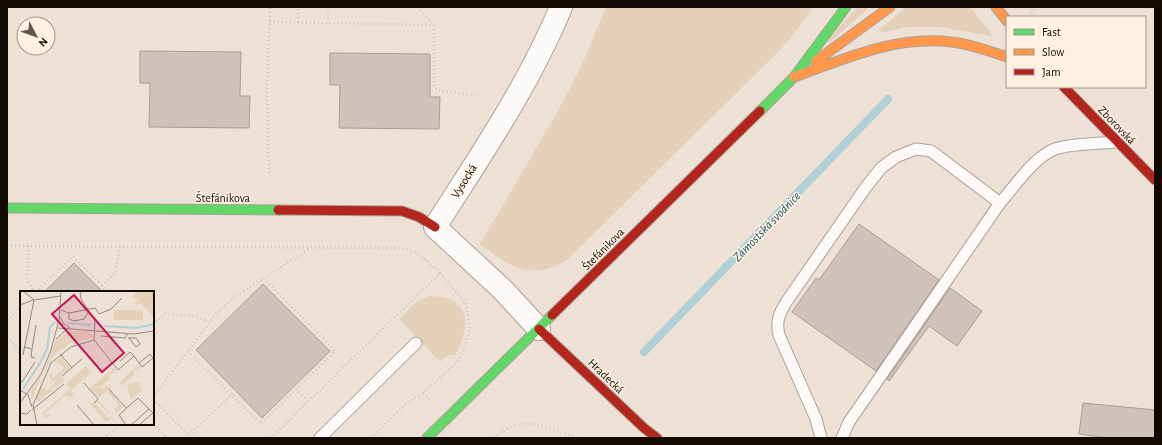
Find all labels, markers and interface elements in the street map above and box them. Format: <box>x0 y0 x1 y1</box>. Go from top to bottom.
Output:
north arrow <box>16 16 56 56</box>
legend <box>1006 16 1146 88</box>
text: Fast <box>1042 26 1061 38</box>
text: N <box>37 36 50 49</box>
text: Slow <box>1042 46 1064 58</box>
text: Jam <box>1042 66 1061 78</box>
street label: Zborovská <box>1096 104 1138 147</box>
street label: Vysocká <box>449 162 480 201</box>
water label: Zámostská svodnice <box>731 190 803 264</box>
street label: Štefánikova <box>196 191 251 204</box>
street label: Štefánikova <box>579 225 627 272</box>
inset map <box>20 291 154 425</box>
street label: Hradecká <box>586 356 627 396</box>

